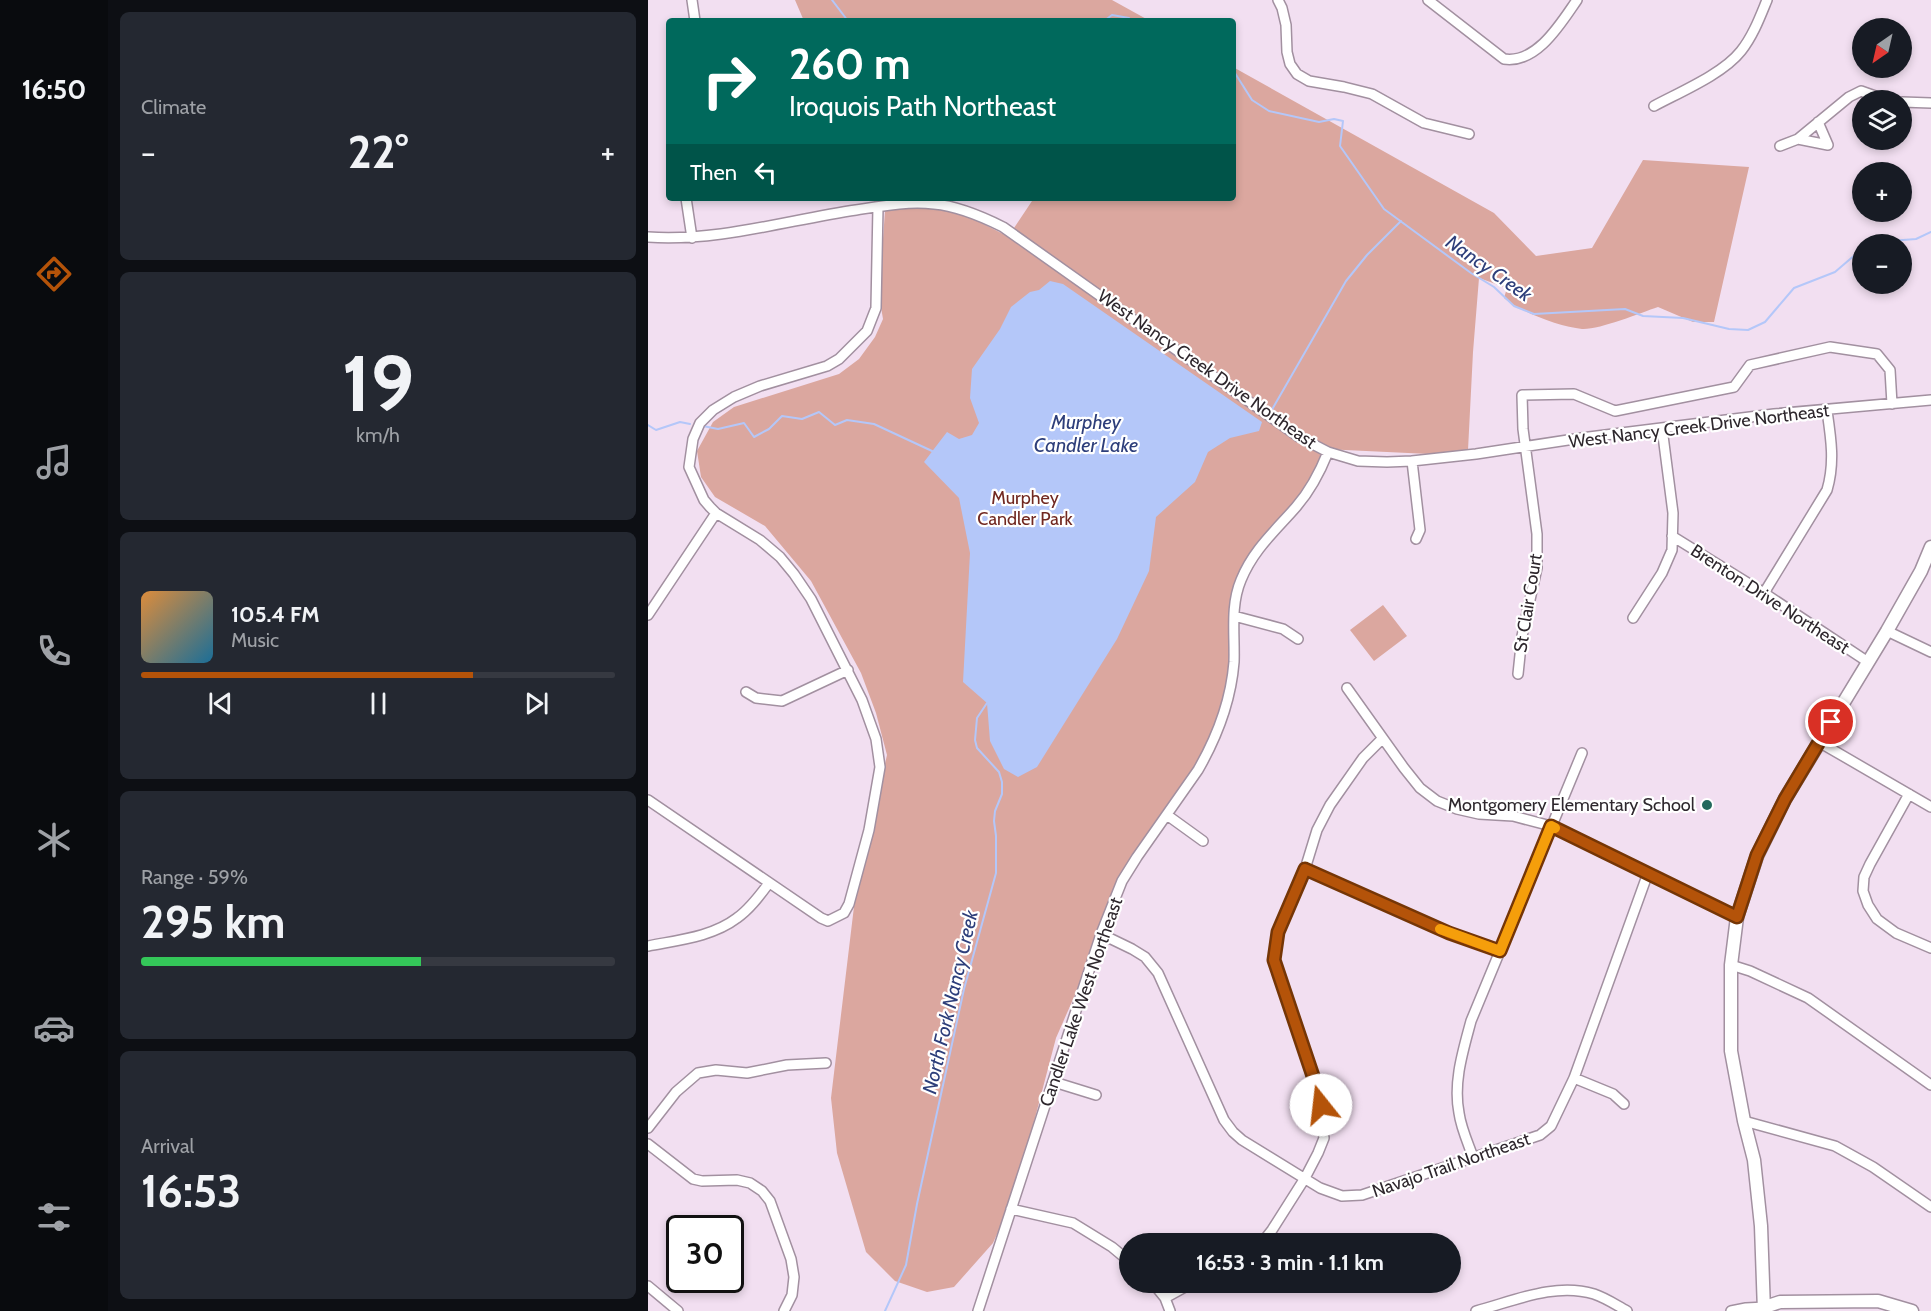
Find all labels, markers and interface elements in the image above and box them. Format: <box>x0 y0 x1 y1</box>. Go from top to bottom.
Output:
north arrow <box>1852 18 1912 78</box>
map controls <box>1852 18 1912 294</box>
text: 260 m <box>789 38 910 90</box>
icon: right <box>690 42 768 120</box>
text: 16:50 <box>22 73 86 106</box>
text: Iroquois Path Northeast <box>789 90 1056 123</box>
button: layers <box>1852 90 1912 150</box>
text: Climate <box>141 95 206 119</box>
text: 22° <box>348 125 408 179</box>
text: − <box>141 132 156 172</box>
text: + <box>600 132 615 172</box>
icon: left <box>749 156 782 189</box>
text: Then <box>690 159 737 186</box>
button: + <box>1852 162 1912 222</box>
water label: Nancy Creek <box>1441 230 1538 307</box>
button: − <box>1852 234 1912 294</box>
icon: directions <box>33 253 75 295</box>
street label: West Nancy Creek Drive Northeast <box>1093 285 1321 453</box>
text: 19 <box>342 336 414 431</box>
street label: West Nancy Creek Drive Northeast <box>1568 399 1830 453</box>
water label: Murphey Candler Lake <box>1034 410 1138 457</box>
text: km/h <box>356 423 400 447</box>
icon: music <box>33 441 75 483</box>
park label: Murphey Candler Park <box>977 487 1074 530</box>
street label: Brenton Drive Northeast <box>1686 539 1854 659</box>
street label: St Clair Court <box>1509 552 1547 654</box>
text: 105.4 FM <box>231 601 319 628</box>
text: Music <box>231 628 279 652</box>
icon: phone <box>33 630 75 672</box>
icon: previous <box>204 687 237 720</box>
icon: pause <box>362 687 395 720</box>
icon: next <box>520 687 553 720</box>
pin <box>1805 696 1856 747</box>
icon: arrive <box>1814 705 1847 738</box>
place label: Montgomery Elementary School <box>1448 794 1696 816</box>
marker: Montgomery Elementary School <box>1700 798 1714 812</box>
icon: climate <box>33 819 75 861</box>
text: Range · 59% <box>141 865 248 889</box>
text: 295 km <box>141 895 285 949</box>
street label: Candler Lake West Northeast <box>1035 895 1127 1109</box>
water label: North Fork Nancy Creek <box>917 907 983 1096</box>
icon: car <box>33 1007 75 1049</box>
position arrow <box>1289 1073 1353 1137</box>
street label: Navajo Trail Northeast <box>1369 1128 1533 1202</box>
text: Arrival <box>141 1134 194 1158</box>
text: 16:53 <box>141 1164 241 1218</box>
icon: filters <box>33 1196 75 1238</box>
speed limit sign: 30 <box>666 1215 744 1293</box>
text: 16:53 · 3 min · 1.1 km <box>1196 1249 1384 1276</box>

